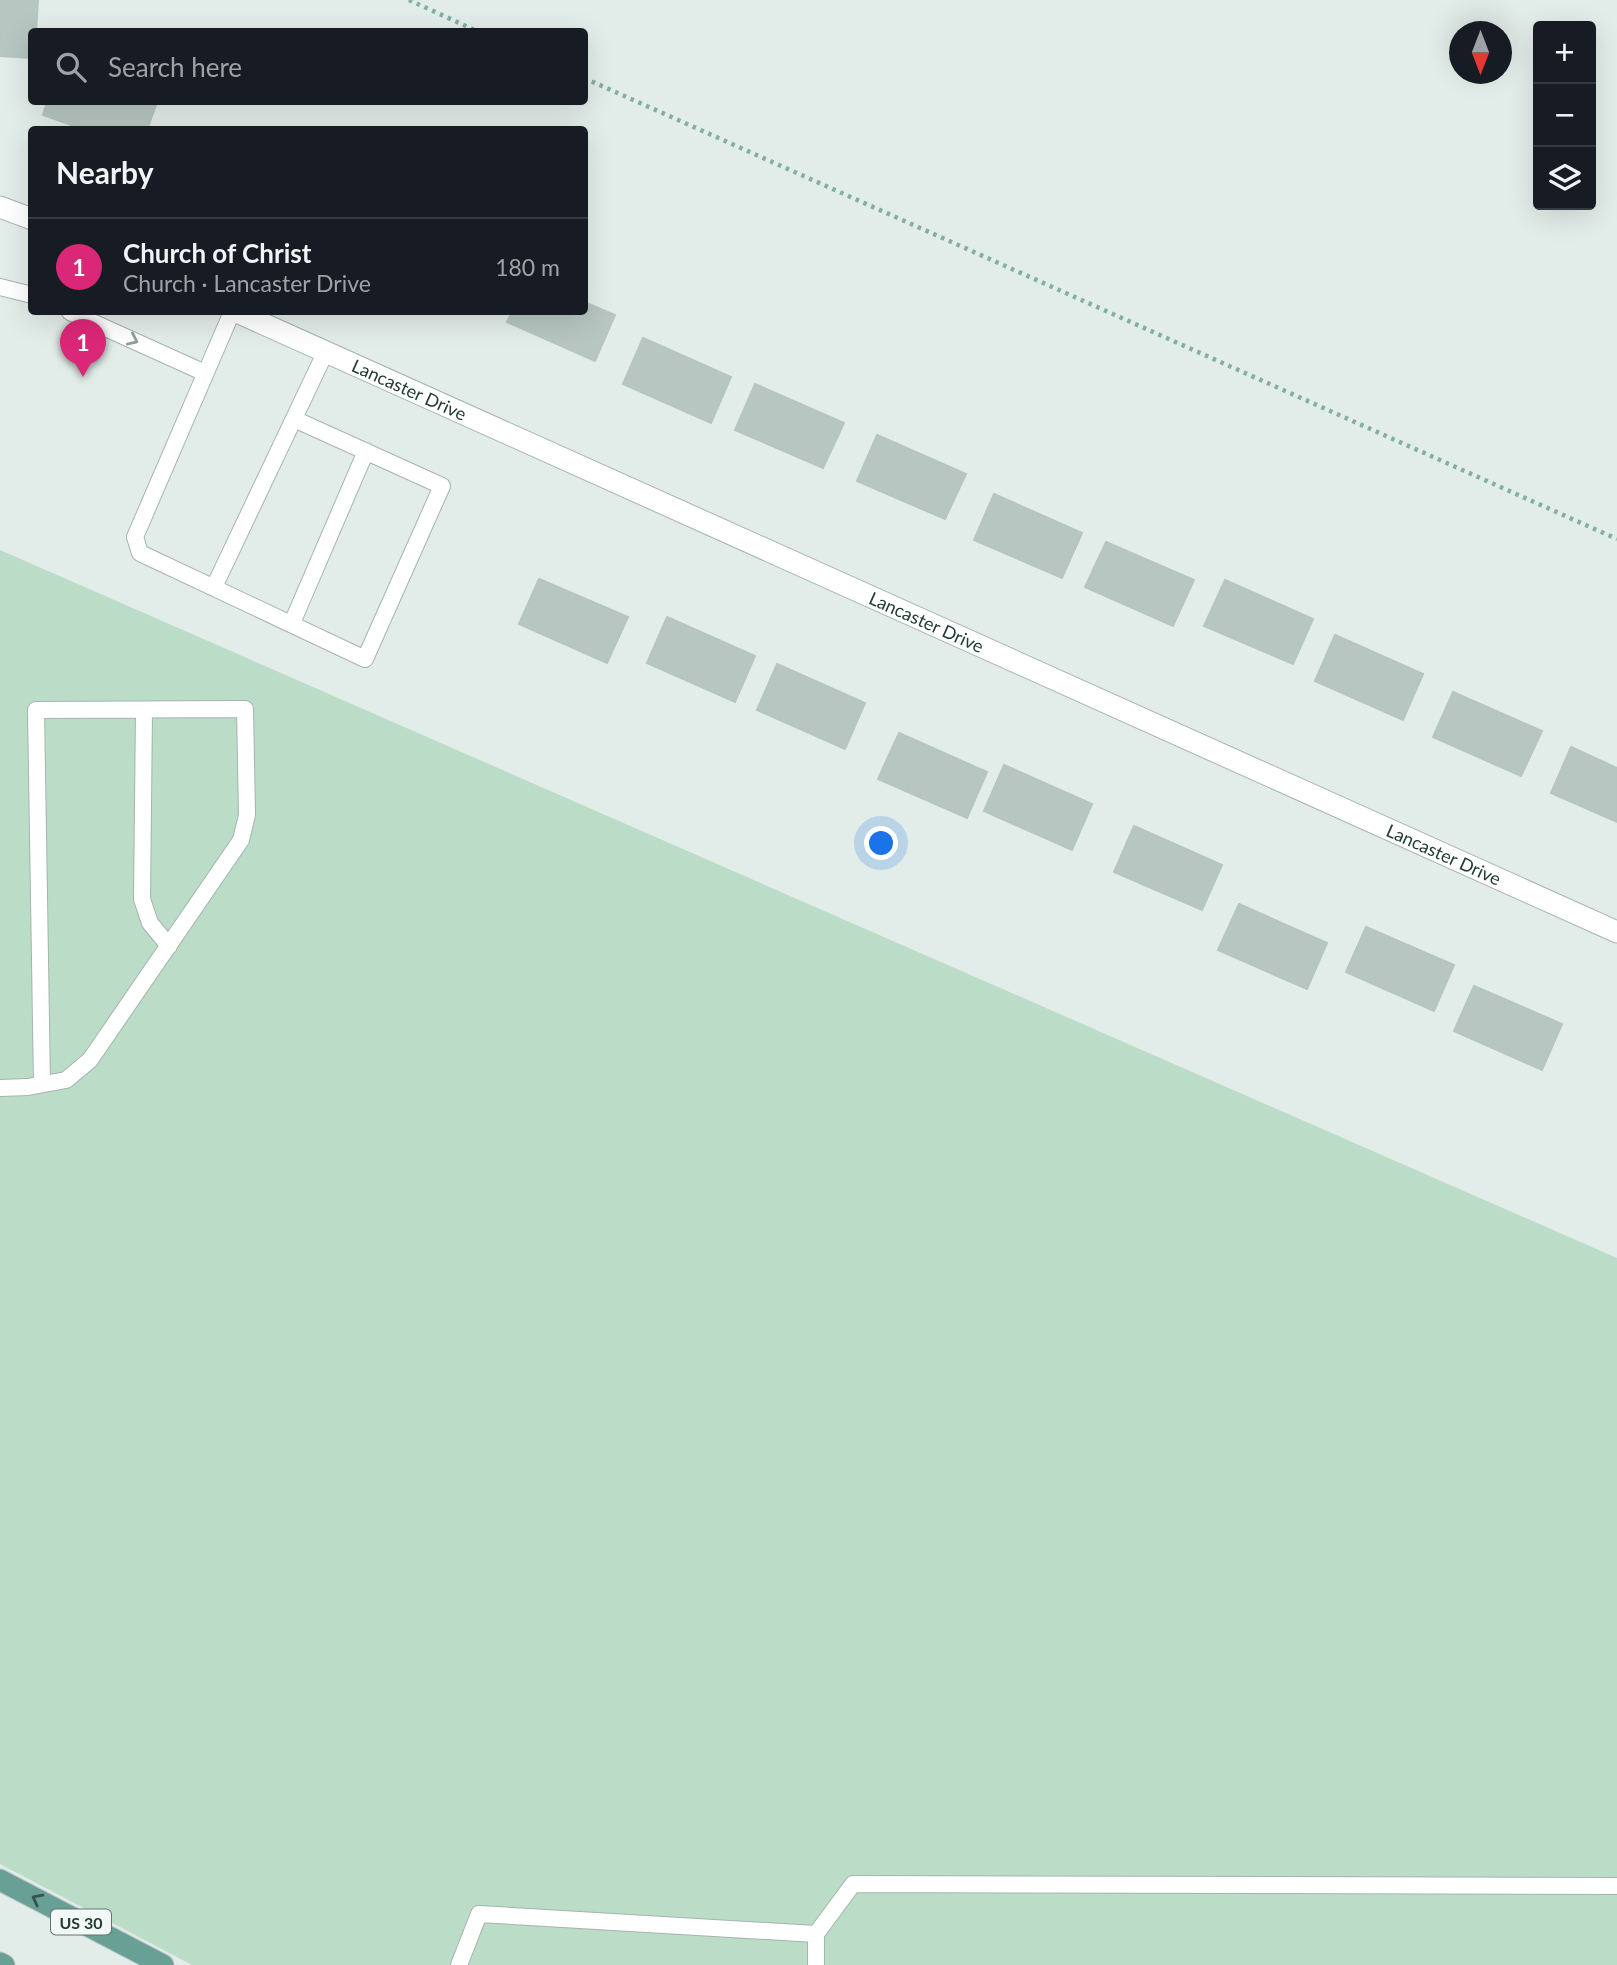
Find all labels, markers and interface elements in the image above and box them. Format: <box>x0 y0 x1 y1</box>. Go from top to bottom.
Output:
north arrow <box>1449 21 1512 84</box>
map controls <box>1533 21 1596 210</box>
button: + <box>1533 21 1596 84</box>
search box <box>28 28 588 105</box>
icon: search <box>52 48 90 86</box>
text: Search here <box>108 51 242 83</box>
button: − <box>1533 84 1596 147</box>
button: layers <box>1533 147 1596 210</box>
text: Nearby <box>56 154 154 190</box>
text: Church of Christ <box>123 237 311 269</box>
text: 1 <box>72 253 86 281</box>
text: 180 m <box>495 253 560 281</box>
text: Church · Lancaster Drive <box>123 269 371 297</box>
pin: 1 <box>60 319 106 377</box>
one-way arrow <box>125 331 138 345</box>
street label: Lancaster Drive <box>349 354 470 425</box>
street label: Lancaster Drive <box>866 587 987 657</box>
street label: Lancaster Drive <box>1383 819 1505 889</box>
your location <box>864 826 898 860</box>
one-way arrow <box>32 1894 44 1907</box>
road number: US 30 <box>51 1910 111 1934</box>

